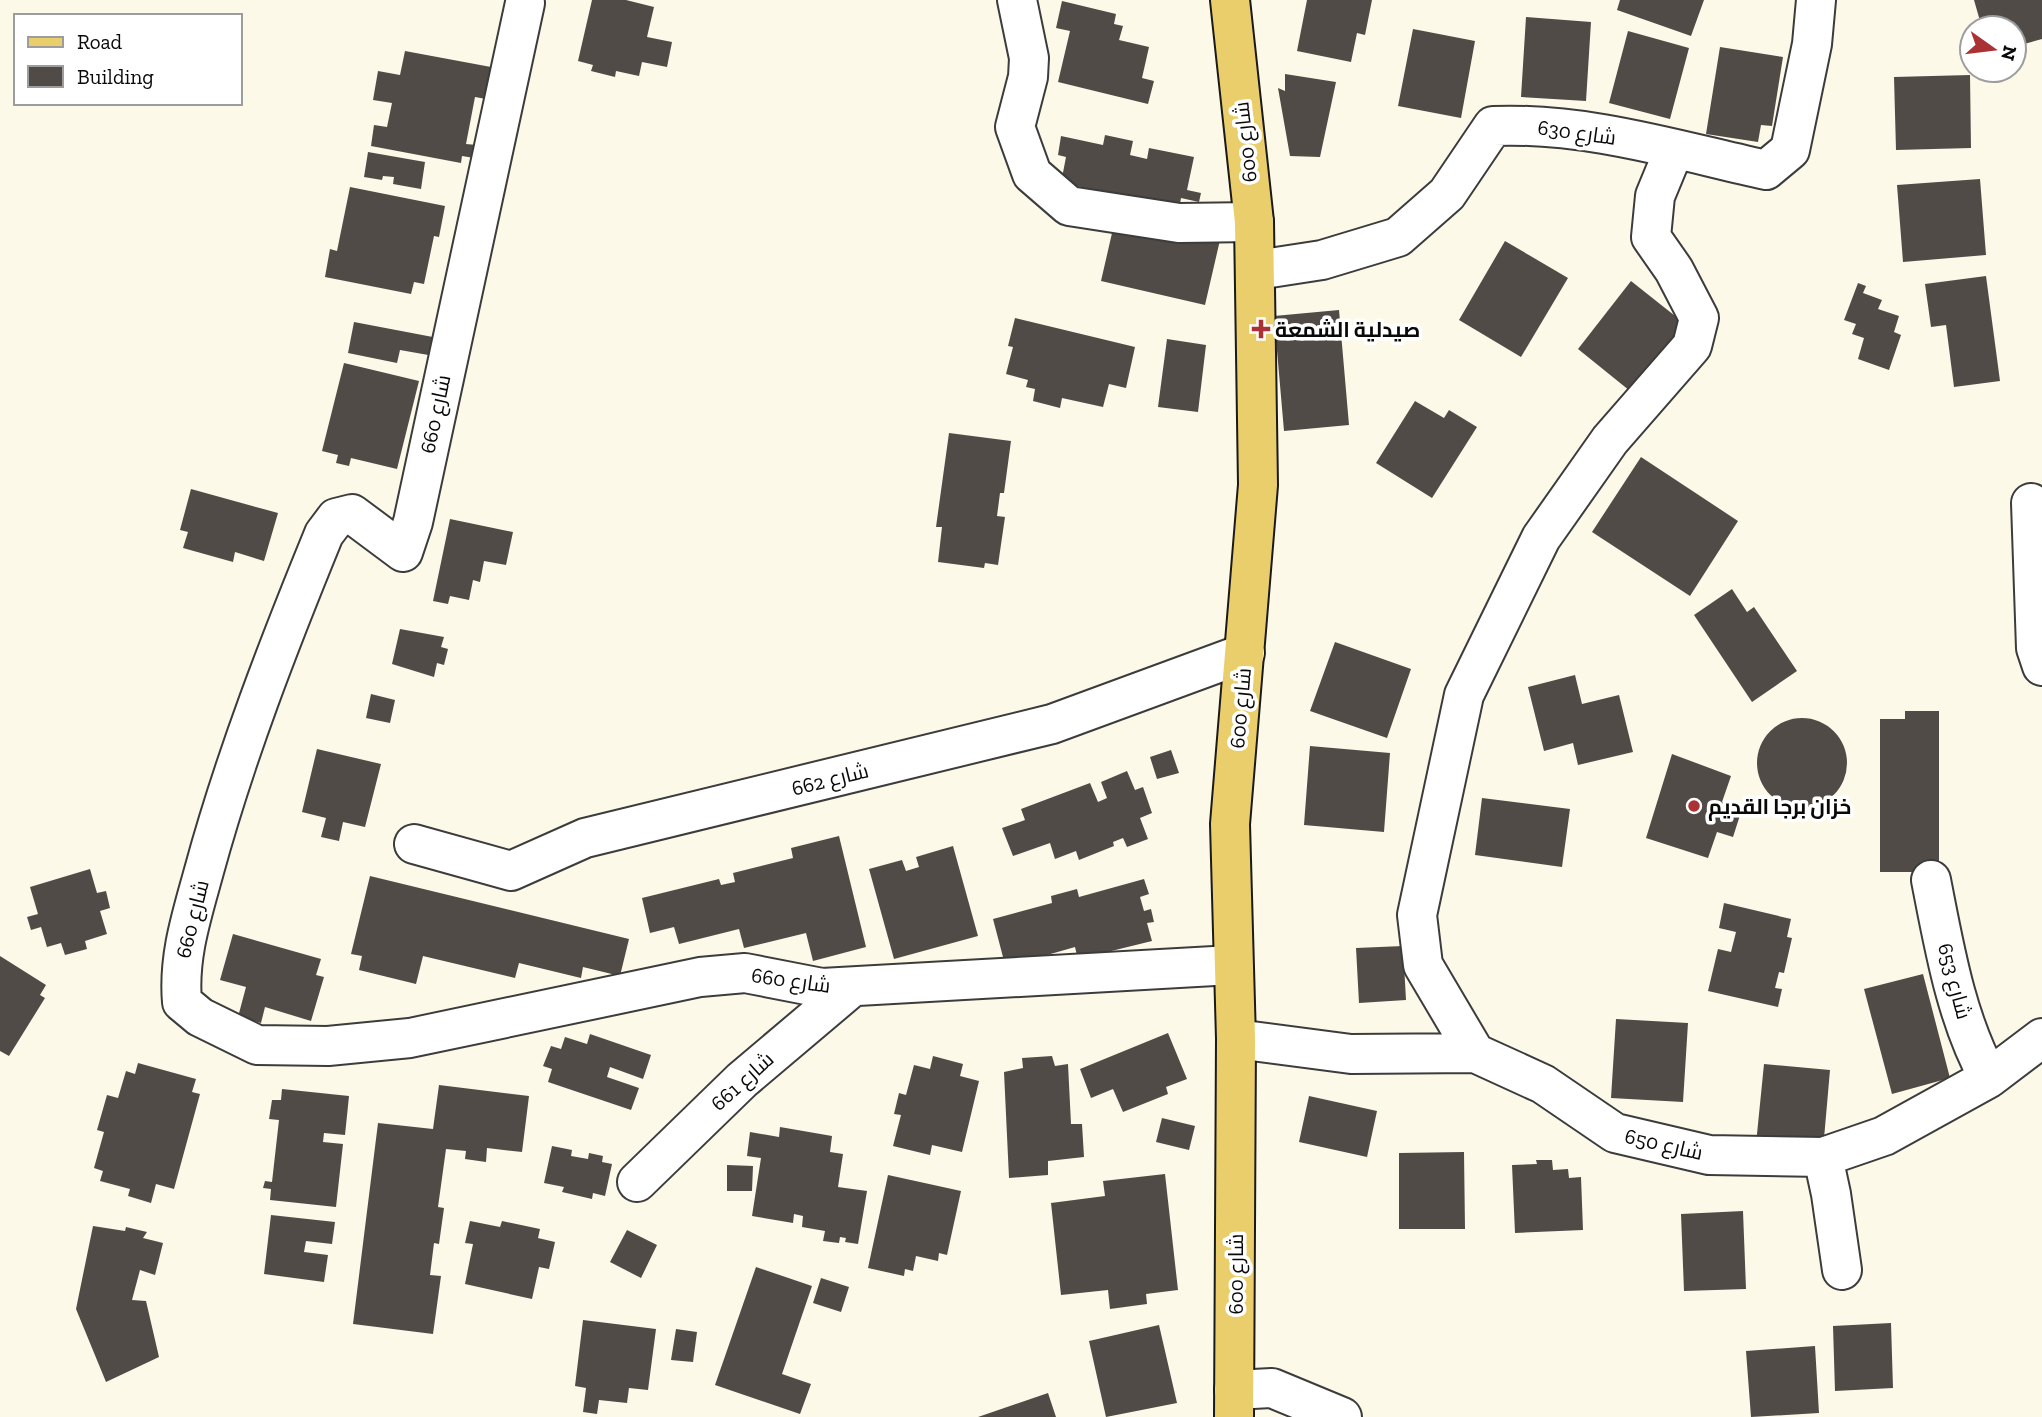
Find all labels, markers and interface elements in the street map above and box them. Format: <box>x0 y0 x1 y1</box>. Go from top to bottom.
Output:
legend <box>14 14 242 105</box>
north arrow <box>1958 14 2028 84</box>
text: Road <box>77 29 123 54</box>
text: N <box>1996 43 2022 63</box>
text: Building <box>77 64 154 89</box>
street label: شارع 600 <box>1228 100 1264 183</box>
street label: شارع 630 <box>1536 114 1618 152</box>
place label: صيدلية الشمعة <box>1275 317 1420 342</box>
marker: صيدلية الشمعة <box>1253 321 1269 337</box>
street label: شارع 660 <box>414 372 457 456</box>
street label: شارع 600 <box>1224 667 1258 750</box>
street label: شارع 662 <box>789 757 872 803</box>
place label: خزان برجا القديم <box>1708 794 1851 821</box>
marker: خزان برجا القديم <box>1686 798 1702 814</box>
street label: شارع 660 <box>170 877 216 961</box>
street label: شارع 653 <box>1931 940 1977 1022</box>
street label: شارع 660 <box>749 962 832 1000</box>
street label: شارع 661 <box>705 1046 780 1117</box>
street label: شارع 650 <box>1622 1123 1706 1167</box>
street label: شارع 600 <box>1223 1234 1250 1314</box>

